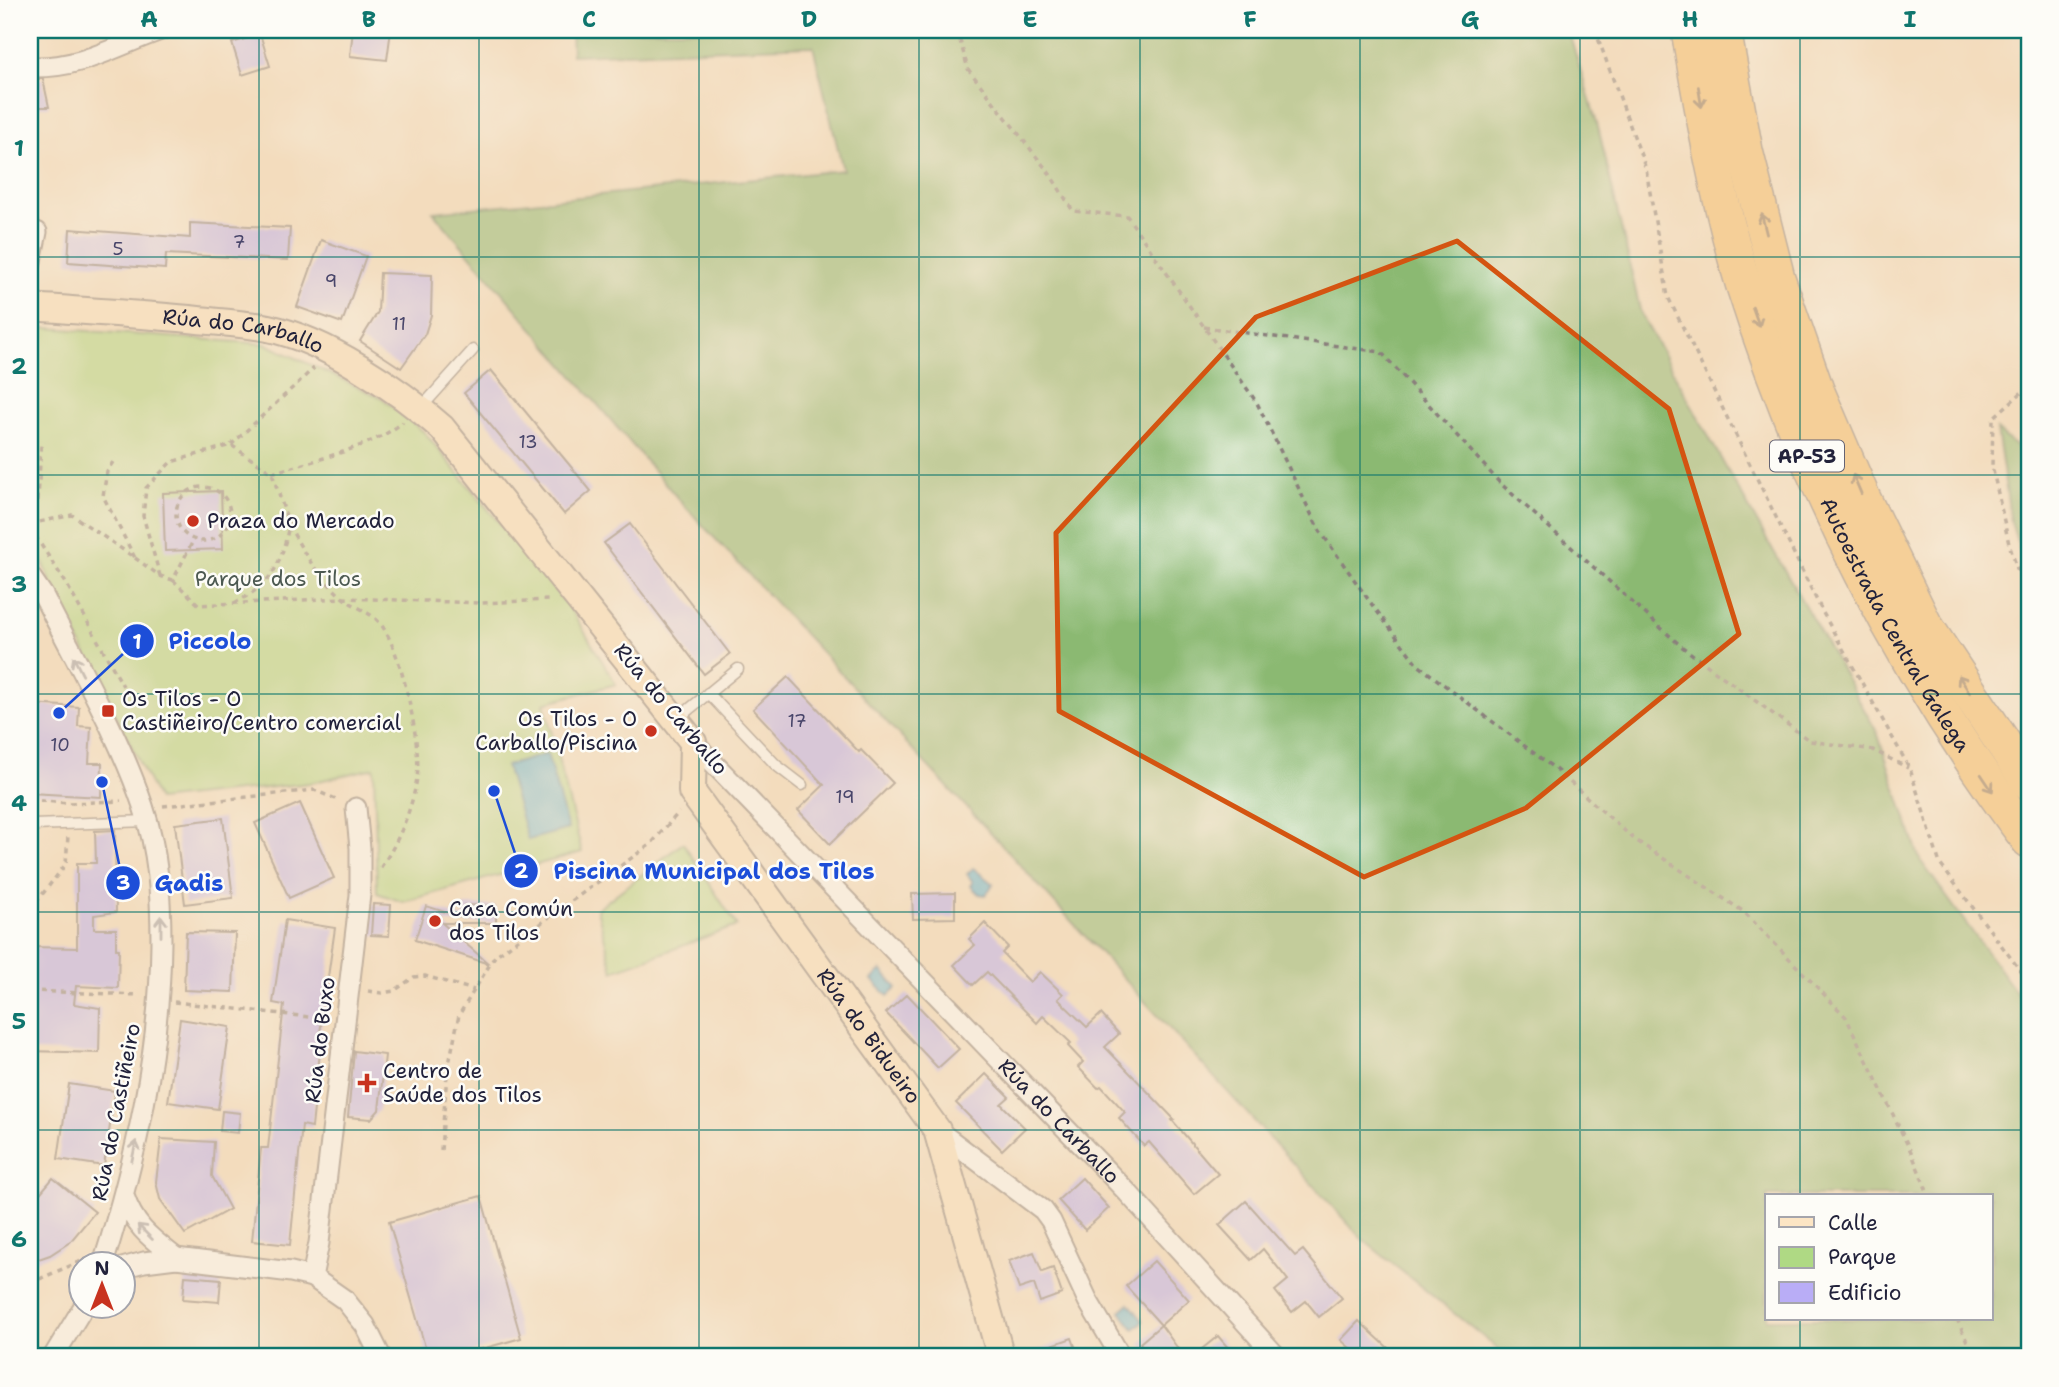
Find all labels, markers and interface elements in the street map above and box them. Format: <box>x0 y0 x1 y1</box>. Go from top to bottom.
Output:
text: A <box>140 4 158 34</box>
text: B <box>362 4 376 34</box>
text: C <box>582 4 596 34</box>
text: D <box>801 4 817 34</box>
text: E <box>1022 4 1038 34</box>
text: F <box>1243 4 1257 34</box>
text: G <box>1461 4 1480 34</box>
text: H <box>1682 4 1698 34</box>
text: I <box>1904 4 1917 34</box>
one-way arrow <box>1694 85 1707 108</box>
text: 1 <box>14 133 24 163</box>
one-way arrow <box>1757 214 1770 236</box>
house number: 7 <box>233 230 245 254</box>
house number: 5 <box>112 237 124 261</box>
house number: 9 <box>325 269 337 293</box>
street label: Rúa do Carballo <box>161 303 328 360</box>
one-way arrow <box>1751 306 1763 328</box>
house number: 11 <box>392 312 406 336</box>
text: 2 <box>11 351 27 381</box>
house number: 13 <box>518 430 538 454</box>
road number: AP-53 <box>1770 440 1844 471</box>
one-way arrow <box>1849 474 1862 496</box>
street label: Autoestrada Central Galega <box>1813 493 1977 758</box>
place label: Praza do Mercado <box>207 507 395 535</box>
marker: Praza do Mercado <box>185 513 201 529</box>
park label: Parque dos Tilos <box>195 565 361 593</box>
text: 3 <box>11 569 27 599</box>
callout: Piccolo <box>120 619 266 663</box>
text: Piccolo <box>169 626 251 656</box>
text: 1 <box>132 628 142 656</box>
street label: Rúa do Carballo <box>608 637 734 781</box>
one-way arrow <box>71 656 85 677</box>
one-way arrow <box>1957 675 1971 695</box>
place label: Os Tilos - O Castiñeiro/Centro comercial <box>122 685 402 737</box>
marker: Os Tilos - O Castiñeiro/Centro comercial <box>100 703 116 719</box>
place label: Os Tilos - O Carballo/Piscina <box>475 705 637 757</box>
house number: 17 <box>787 709 807 733</box>
marker: Os Tilos - O Carballo/Piscina <box>643 723 659 739</box>
house number: 10 <box>50 733 70 757</box>
one-way arrow <box>1980 773 1994 792</box>
house number: 19 <box>835 785 855 809</box>
text: 4 <box>11 788 27 818</box>
callout: Piscina Municipal dos Tilos <box>504 849 888 893</box>
text: Piscina Municipal dos Tilos <box>553 856 875 886</box>
text: 2 <box>514 857 529 885</box>
callout: Gadis <box>105 861 237 905</box>
text: Gadis <box>155 868 223 898</box>
text: 3 <box>116 869 130 897</box>
place label: Casa Común dos Tilos <box>449 895 573 947</box>
marker: Casa Común dos Tilos <box>427 913 443 929</box>
one-way arrow <box>154 915 168 938</box>
street label: Rúa do Bidueiro <box>810 963 928 1109</box>
street label: Rúa do Buxo <box>298 975 342 1105</box>
text: 5 <box>12 1006 26 1036</box>
street label: Rúa do Castiñeiro <box>85 1021 147 1203</box>
street label: Rúa do Carballo <box>992 1053 1126 1190</box>
place label: Centro de Saúde dos Tilos <box>383 1057 542 1109</box>
marker: Centro de Saúde dos Tilos <box>357 1073 377 1093</box>
one-way arrow <box>127 1140 141 1163</box>
legend <box>1765 1194 1993 1320</box>
text: Calle <box>1828 1209 1878 1237</box>
one-way arrow <box>136 1223 153 1240</box>
text: 6 <box>11 1224 27 1254</box>
text: Parque <box>1828 1243 1897 1271</box>
north arrow <box>66 1250 136 1320</box>
text: N <box>94 1256 110 1281</box>
text: Edificio <box>1828 1279 1901 1307</box>

